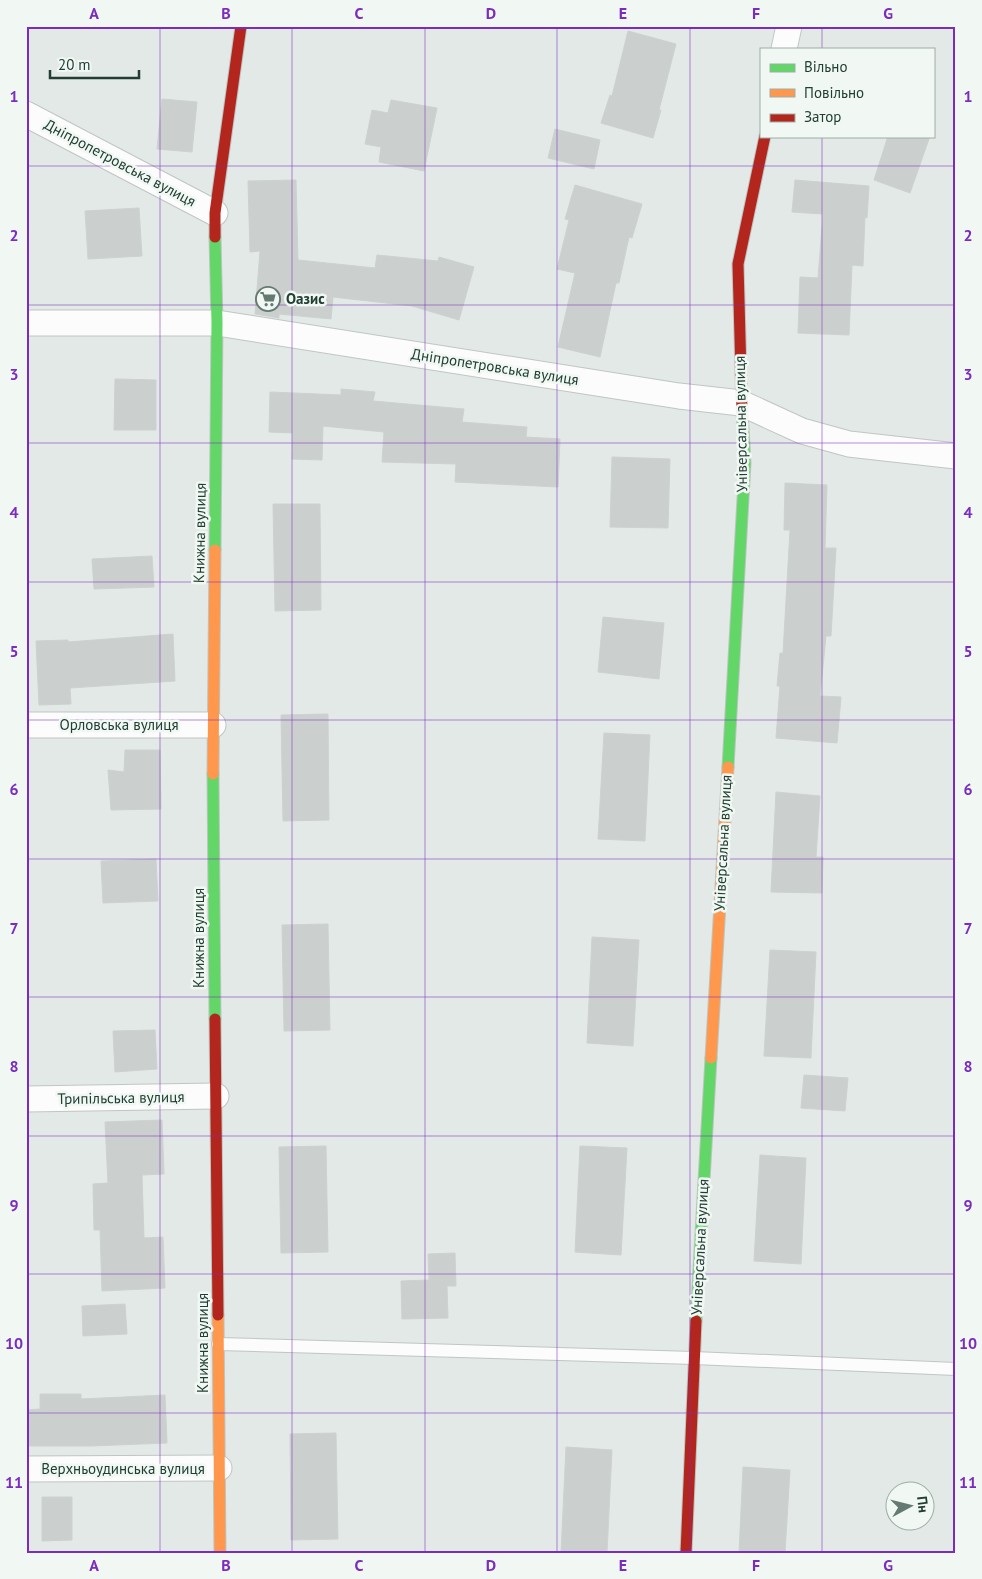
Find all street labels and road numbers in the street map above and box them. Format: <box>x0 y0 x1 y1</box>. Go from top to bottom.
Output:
street label: Дніпропетровська вулиця <box>41 114 199 211</box>
street label: Дніпропетровська вулиця <box>410 344 580 389</box>
street label: Універсальна вулиця <box>730 356 751 492</box>
street label: Книжна вулиця <box>189 483 210 583</box>
street label: Орловська вулиця <box>59 715 179 734</box>
street label: Універсальна вулиця <box>709 774 736 912</box>
street label: Книжна вулиця <box>189 888 208 988</box>
street label: Трипільська вулиця <box>57 1087 185 1108</box>
street label: Універсальна вулиця <box>686 1178 713 1316</box>
street label: Книжна вулиця <box>193 1293 212 1393</box>
street label: Верхньоудинська вулиця <box>41 1459 205 1478</box>

